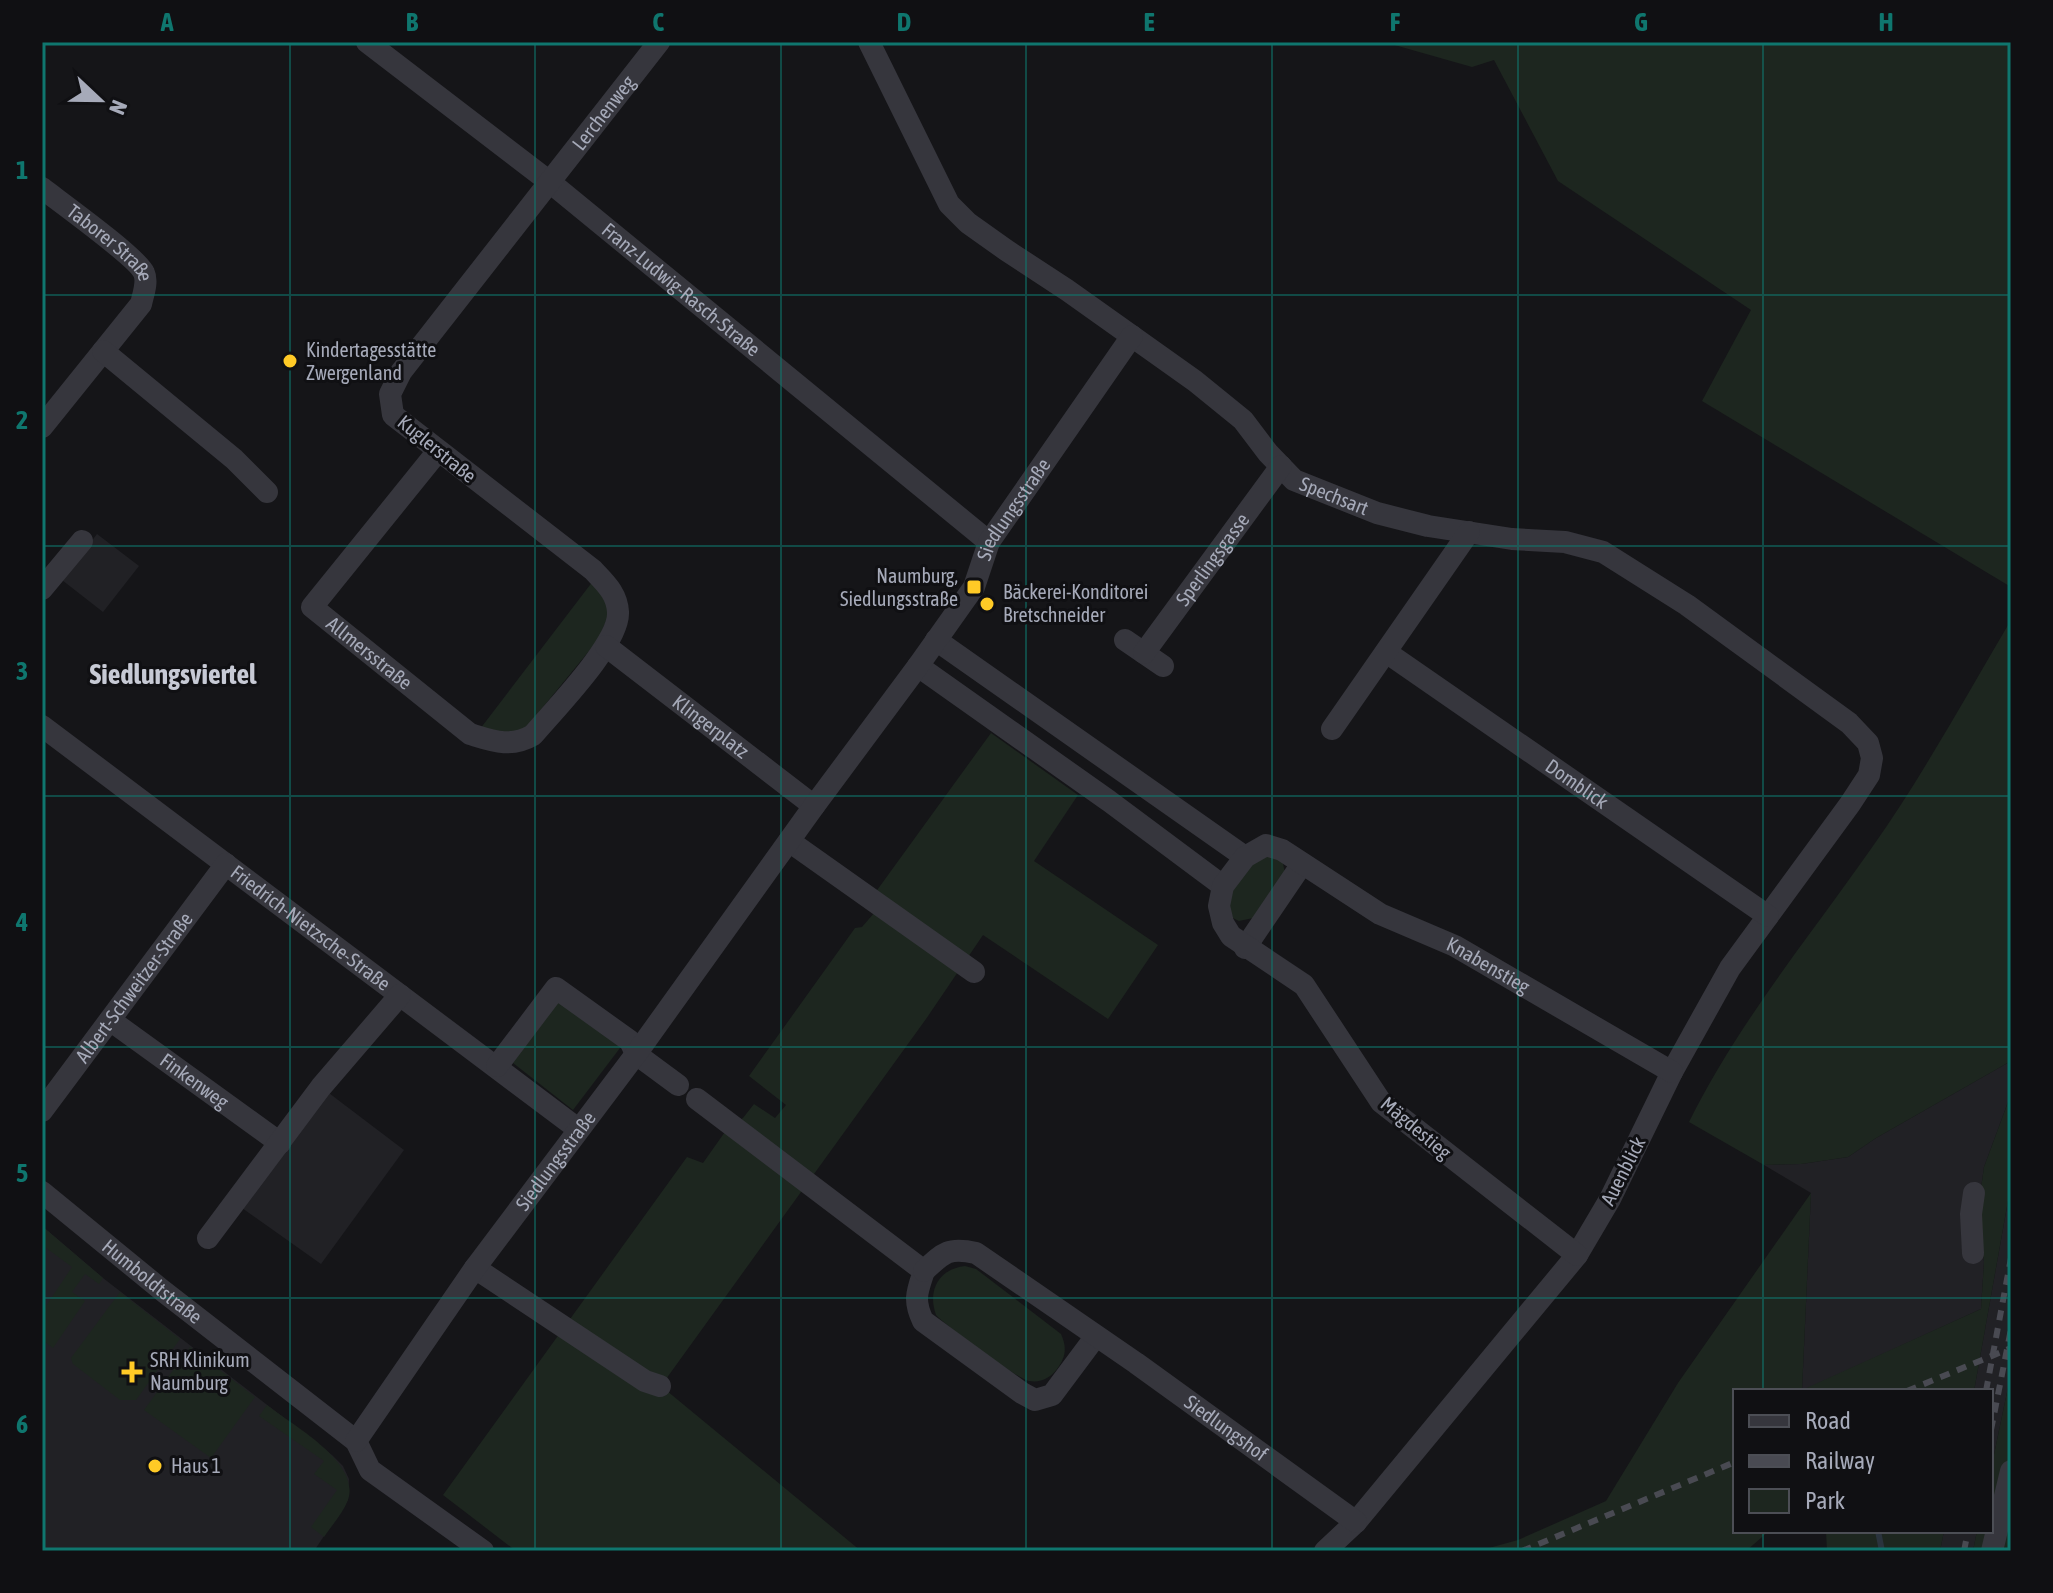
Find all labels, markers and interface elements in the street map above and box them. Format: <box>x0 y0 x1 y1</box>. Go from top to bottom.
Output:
text: A <box>160 7 174 37</box>
text: B <box>406 7 419 37</box>
text: C <box>652 7 664 37</box>
text: D <box>897 7 911 37</box>
text: E <box>1143 7 1155 37</box>
text: F <box>1390 7 1401 37</box>
text: G <box>1634 7 1648 37</box>
text: H <box>1878 7 1894 37</box>
north arrow <box>60 60 140 140</box>
street label: Lerchenweg <box>567 71 640 154</box>
text: N <box>104 97 133 118</box>
text: 1 <box>16 155 28 185</box>
street label: Taborer Straße <box>63 199 158 283</box>
street label: Franz-Ludwig-Rasch-Straße <box>598 218 765 361</box>
place label: Kindertagesstätte Zwergenland <box>306 338 436 384</box>
marker: Kindertagesstätte Zwergenland <box>281 352 299 370</box>
text: 2 <box>16 405 28 435</box>
street label: Kuglerstraße <box>394 410 481 487</box>
street label: Siedlungsstraße <box>972 454 1055 563</box>
street label: Spechsart <box>1297 472 1372 520</box>
street label: Sperlingsgasse <box>1171 508 1254 610</box>
place label: Naumburg, Siedlungsstraße <box>840 564 958 610</box>
marker: Naumburg, Siedlungsstraße <box>965 578 983 596</box>
place label: Bäckerei-Konditorei Bretschneider <box>1003 580 1148 626</box>
marker: Bäckerei-Konditorei Bretschneider <box>978 595 996 613</box>
street label: Allmersstraße <box>322 611 417 694</box>
text: 3 <box>16 656 28 686</box>
district label: Siedlungsviertel <box>89 658 257 690</box>
street label: Klingerplatz <box>668 690 753 763</box>
street label: Domblick <box>1542 754 1613 813</box>
street label: Friedrich-Nietzsche-Straße <box>227 860 395 995</box>
text: 4 <box>15 907 28 937</box>
street label: Albert-Schweitzer-Straße <box>70 908 197 1067</box>
street label: Knabenstieg <box>1443 932 1534 998</box>
street label: Finkenweg <box>156 1048 234 1113</box>
street label: Mägdestieg <box>1377 1092 1456 1164</box>
street label: Siedlungsstraße <box>511 1107 600 1215</box>
street label: Auenblick <box>1596 1132 1650 1209</box>
text: 5 <box>16 1158 28 1188</box>
street label: Humboldtstraße <box>98 1234 207 1328</box>
place label: SRH Klinikum Naumburg <box>150 1348 250 1394</box>
marker: SRH Klinikum Naumburg <box>121 1361 143 1383</box>
legend <box>1733 1389 1993 1533</box>
street label: Siedlungshof <box>1180 1390 1272 1465</box>
text: Road <box>1805 1407 1851 1434</box>
text: 6 <box>16 1409 28 1439</box>
text: Railway <box>1805 1447 1875 1474</box>
place label: Haus 1 <box>171 1454 221 1477</box>
marker: Haus 1 <box>146 1457 164 1475</box>
text: Park <box>1805 1487 1846 1514</box>

